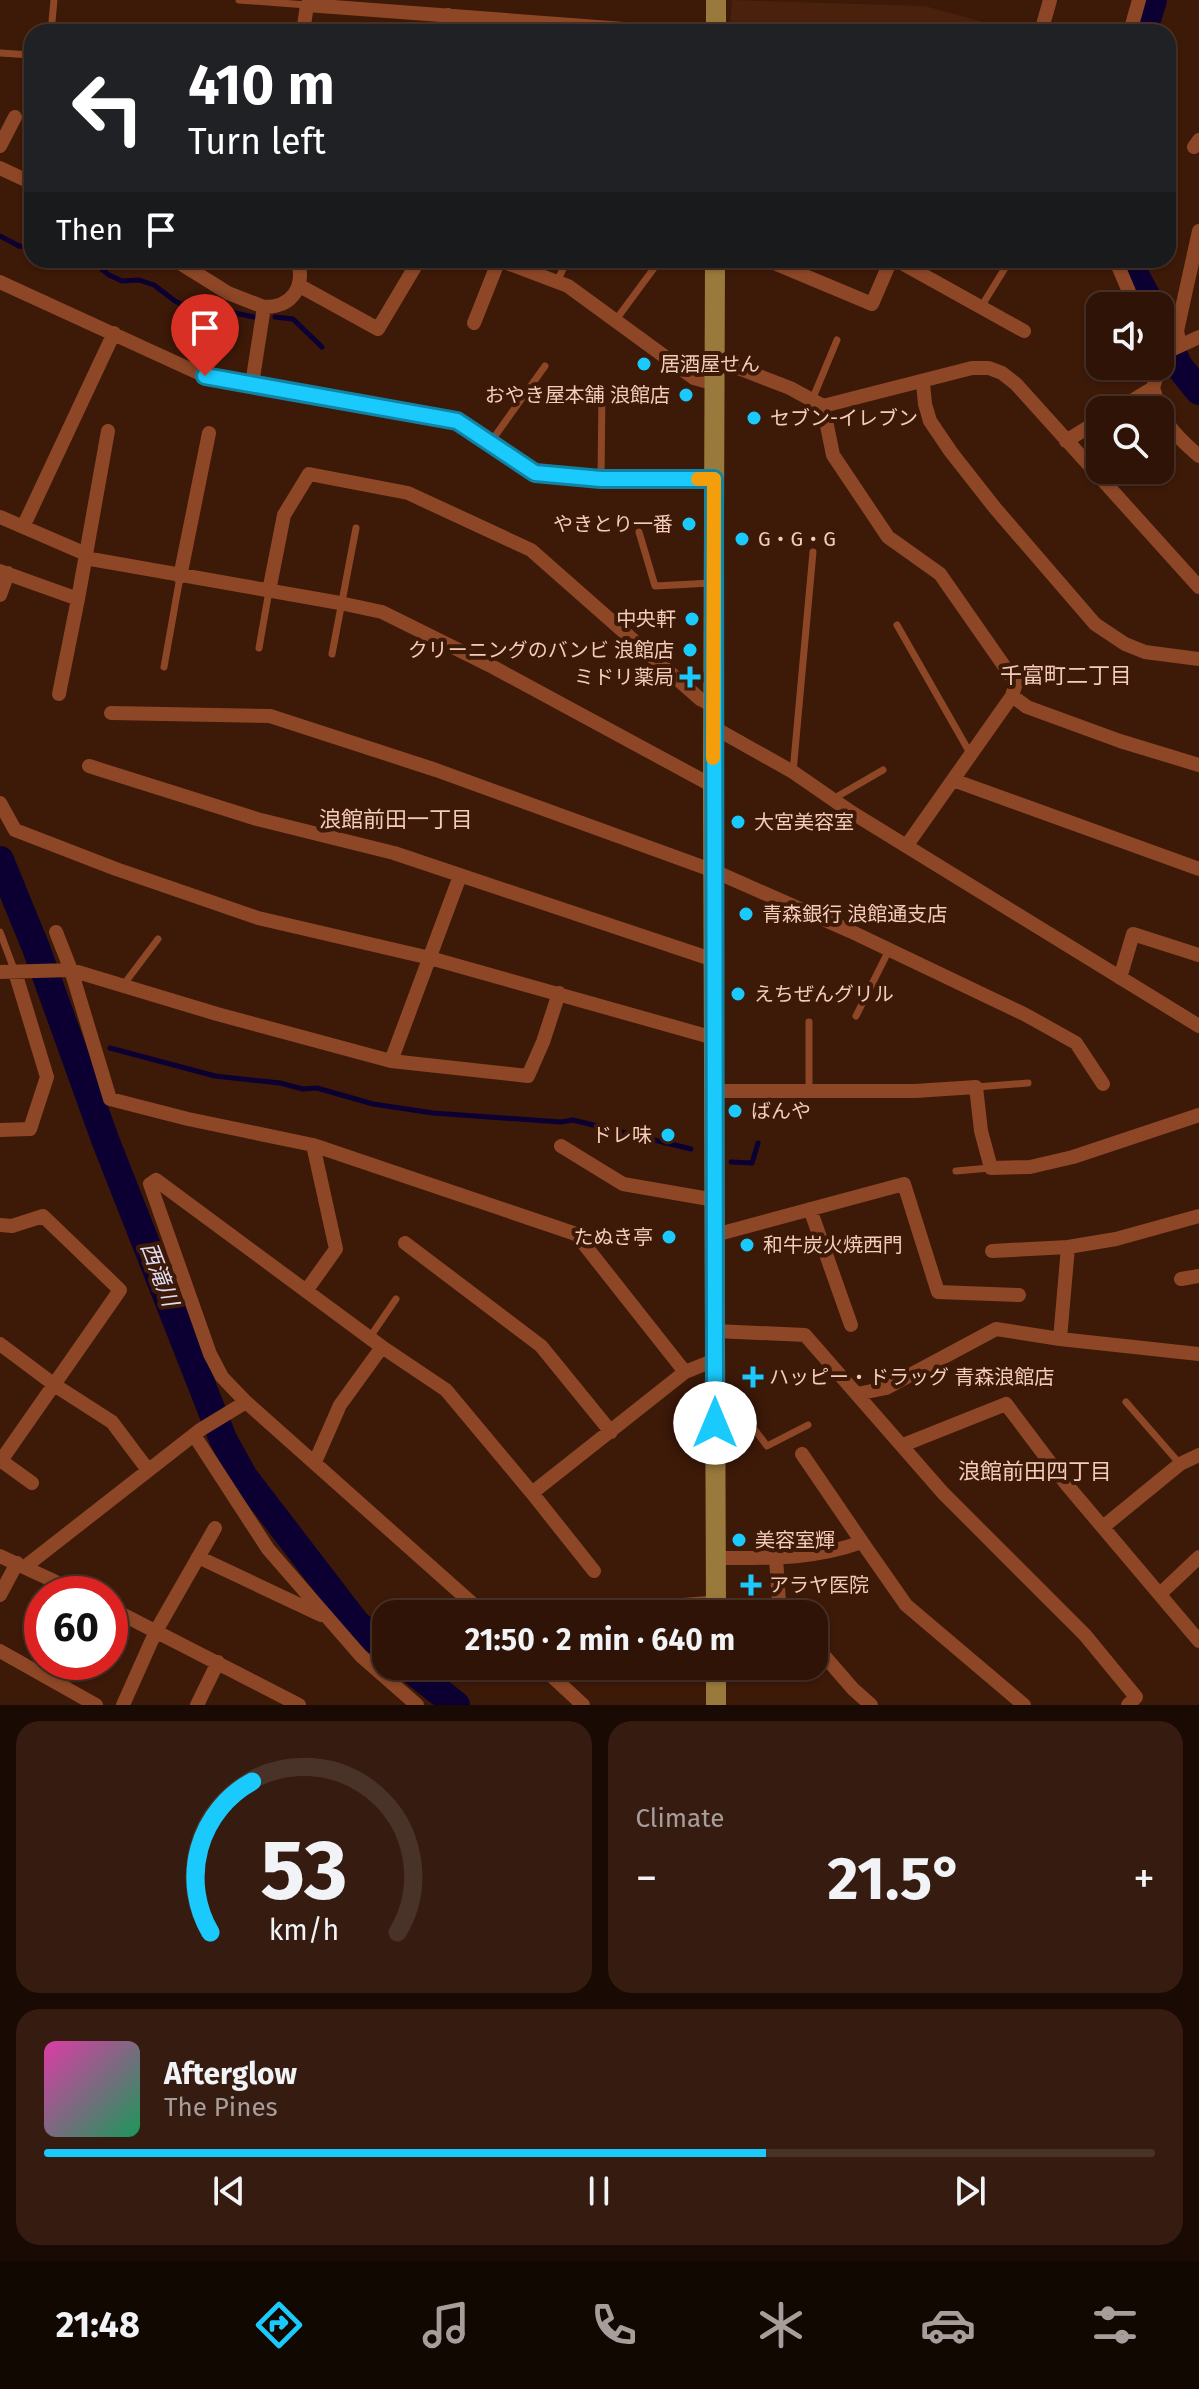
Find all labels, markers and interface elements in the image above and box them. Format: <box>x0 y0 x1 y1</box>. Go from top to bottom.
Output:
text: 410 m <box>188 52 335 119</box>
icon: left <box>56 56 160 160</box>
text: Turn left <box>188 120 326 164</box>
icon: arrive <box>139 208 183 252</box>
text: Then <box>56 212 123 248</box>
map controls <box>1086 292 1174 484</box>
button: sound <box>1086 292 1174 380</box>
pin <box>171 294 239 376</box>
icon: arrive <box>183 306 227 350</box>
place label: 居酒屋せん <box>660 352 760 376</box>
marker: 居酒屋せん <box>635 355 653 373</box>
place label: おやき屋本舗 浪館店 <box>485 383 670 407</box>
marker: おやき屋本舗 浪館店 <box>677 386 695 404</box>
button: search <box>1086 396 1174 484</box>
place label: セブン-イレブン <box>770 406 918 430</box>
marker: セブン-イレブン <box>745 409 763 427</box>
place label: やきとり一番 <box>553 512 673 536</box>
marker: やきとり一番 <box>680 515 698 533</box>
place label: G・G・G <box>758 527 836 551</box>
marker: G・G・G <box>733 530 751 548</box>
place label: 中央軒 <box>616 607 676 631</box>
marker: 中央軒 <box>683 610 701 628</box>
place label: クリーニングのバンビ 浪館店 <box>408 638 674 662</box>
marker: クリーニングのバンビ 浪館店 <box>681 641 699 659</box>
district label: 千富町二丁目 <box>1000 662 1132 689</box>
place label: ミドリ薬局 <box>574 665 674 689</box>
marker: ミドリ薬局 <box>681 668 699 686</box>
district label: 浪館前田一丁目 <box>319 806 473 833</box>
place label: 大宮美容室 <box>754 810 854 834</box>
marker: 大宮美容室 <box>729 813 747 831</box>
place label: 青森銀行 浪館通支店 <box>762 902 947 926</box>
marker: 青森銀行 浪館通支店 <box>737 905 755 923</box>
place label: えちぜんグリル <box>754 982 894 1006</box>
marker: えちぜんグリル <box>729 985 747 1003</box>
place label: ばんや <box>751 1099 811 1123</box>
marker: ばんや <box>726 1102 744 1120</box>
place label: ドレ味 <box>592 1123 652 1147</box>
marker: ドレ味 <box>659 1126 677 1144</box>
place label: たぬき亭 <box>573 1225 653 1249</box>
marker: たぬき亭 <box>660 1228 678 1246</box>
place label: 和牛炭火焼西門 <box>763 1233 903 1257</box>
marker: 和牛炭火焼西門 <box>738 1236 756 1254</box>
water label: 西滝川 <box>135 1239 185 1312</box>
place label: ハッピー・ドラッグ 青森浪館店 <box>769 1365 1054 1389</box>
marker: ハッピー・ドラッグ 青森浪館店 <box>744 1368 762 1386</box>
position arrow <box>673 1381 757 1465</box>
district label: 浪館前田四丁目 <box>958 1458 1112 1485</box>
place label: 美容室輝 <box>755 1528 835 1552</box>
marker: 美容室輝 <box>730 1531 748 1549</box>
place label: アラヤ医院 <box>769 1573 869 1597</box>
marker: アラヤ医院 <box>740 1574 762 1596</box>
speed limit sign: 60 <box>24 1576 128 1680</box>
text: 21:50 · 2 min · 640 m <box>465 1622 735 1658</box>
text: Climate <box>636 1803 724 1834</box>
text: 53 <box>260 1821 347 1921</box>
text: 21.5° <box>828 1843 963 1915</box>
text: − <box>636 1852 658 1905</box>
text: + <box>1133 1852 1155 1905</box>
text: km/h <box>268 1913 339 1948</box>
text: Afterglow <box>164 2056 297 2092</box>
text: The Pines <box>164 2092 278 2123</box>
icon: previous <box>207 2169 251 2213</box>
icon: pause <box>577 2169 621 2213</box>
icon: next <box>948 2169 992 2213</box>
icon: directions <box>251 2297 307 2353</box>
icon: music <box>418 2297 474 2353</box>
icon: phone <box>586 2297 642 2353</box>
icon: climate <box>753 2297 809 2353</box>
icon: car <box>920 2297 976 2353</box>
icon: filters <box>1087 2297 1143 2353</box>
text: 21:48 <box>56 2303 140 2347</box>

